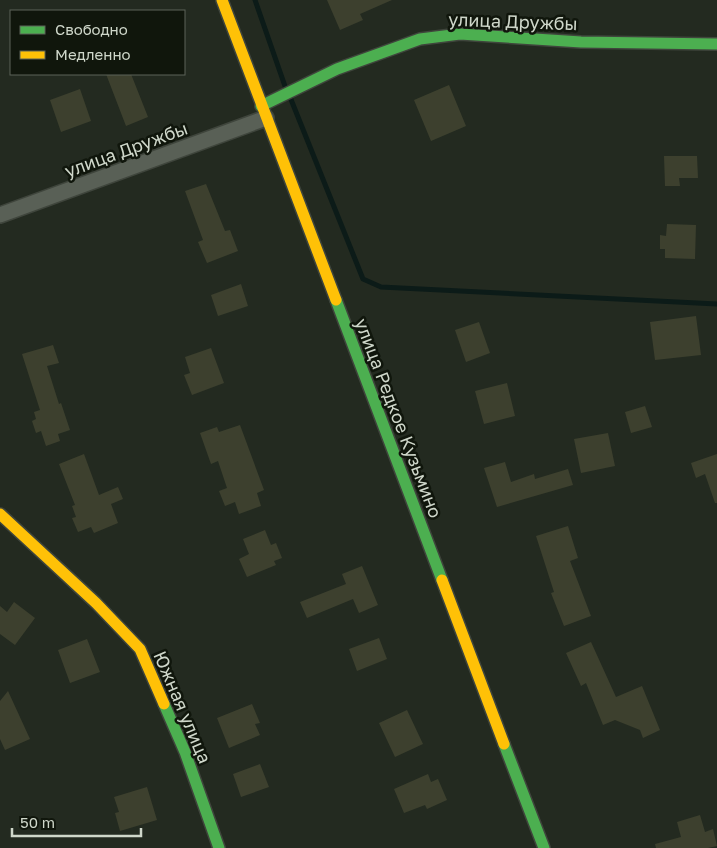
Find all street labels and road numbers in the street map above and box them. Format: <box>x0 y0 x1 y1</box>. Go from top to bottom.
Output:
street label: улица Дружбы <box>448 8 578 34</box>
street label: улица Дружбы <box>61 117 191 181</box>
street label: улица Редкое Кузьмино <box>351 315 447 521</box>
street label: Южная улица <box>149 647 217 767</box>

